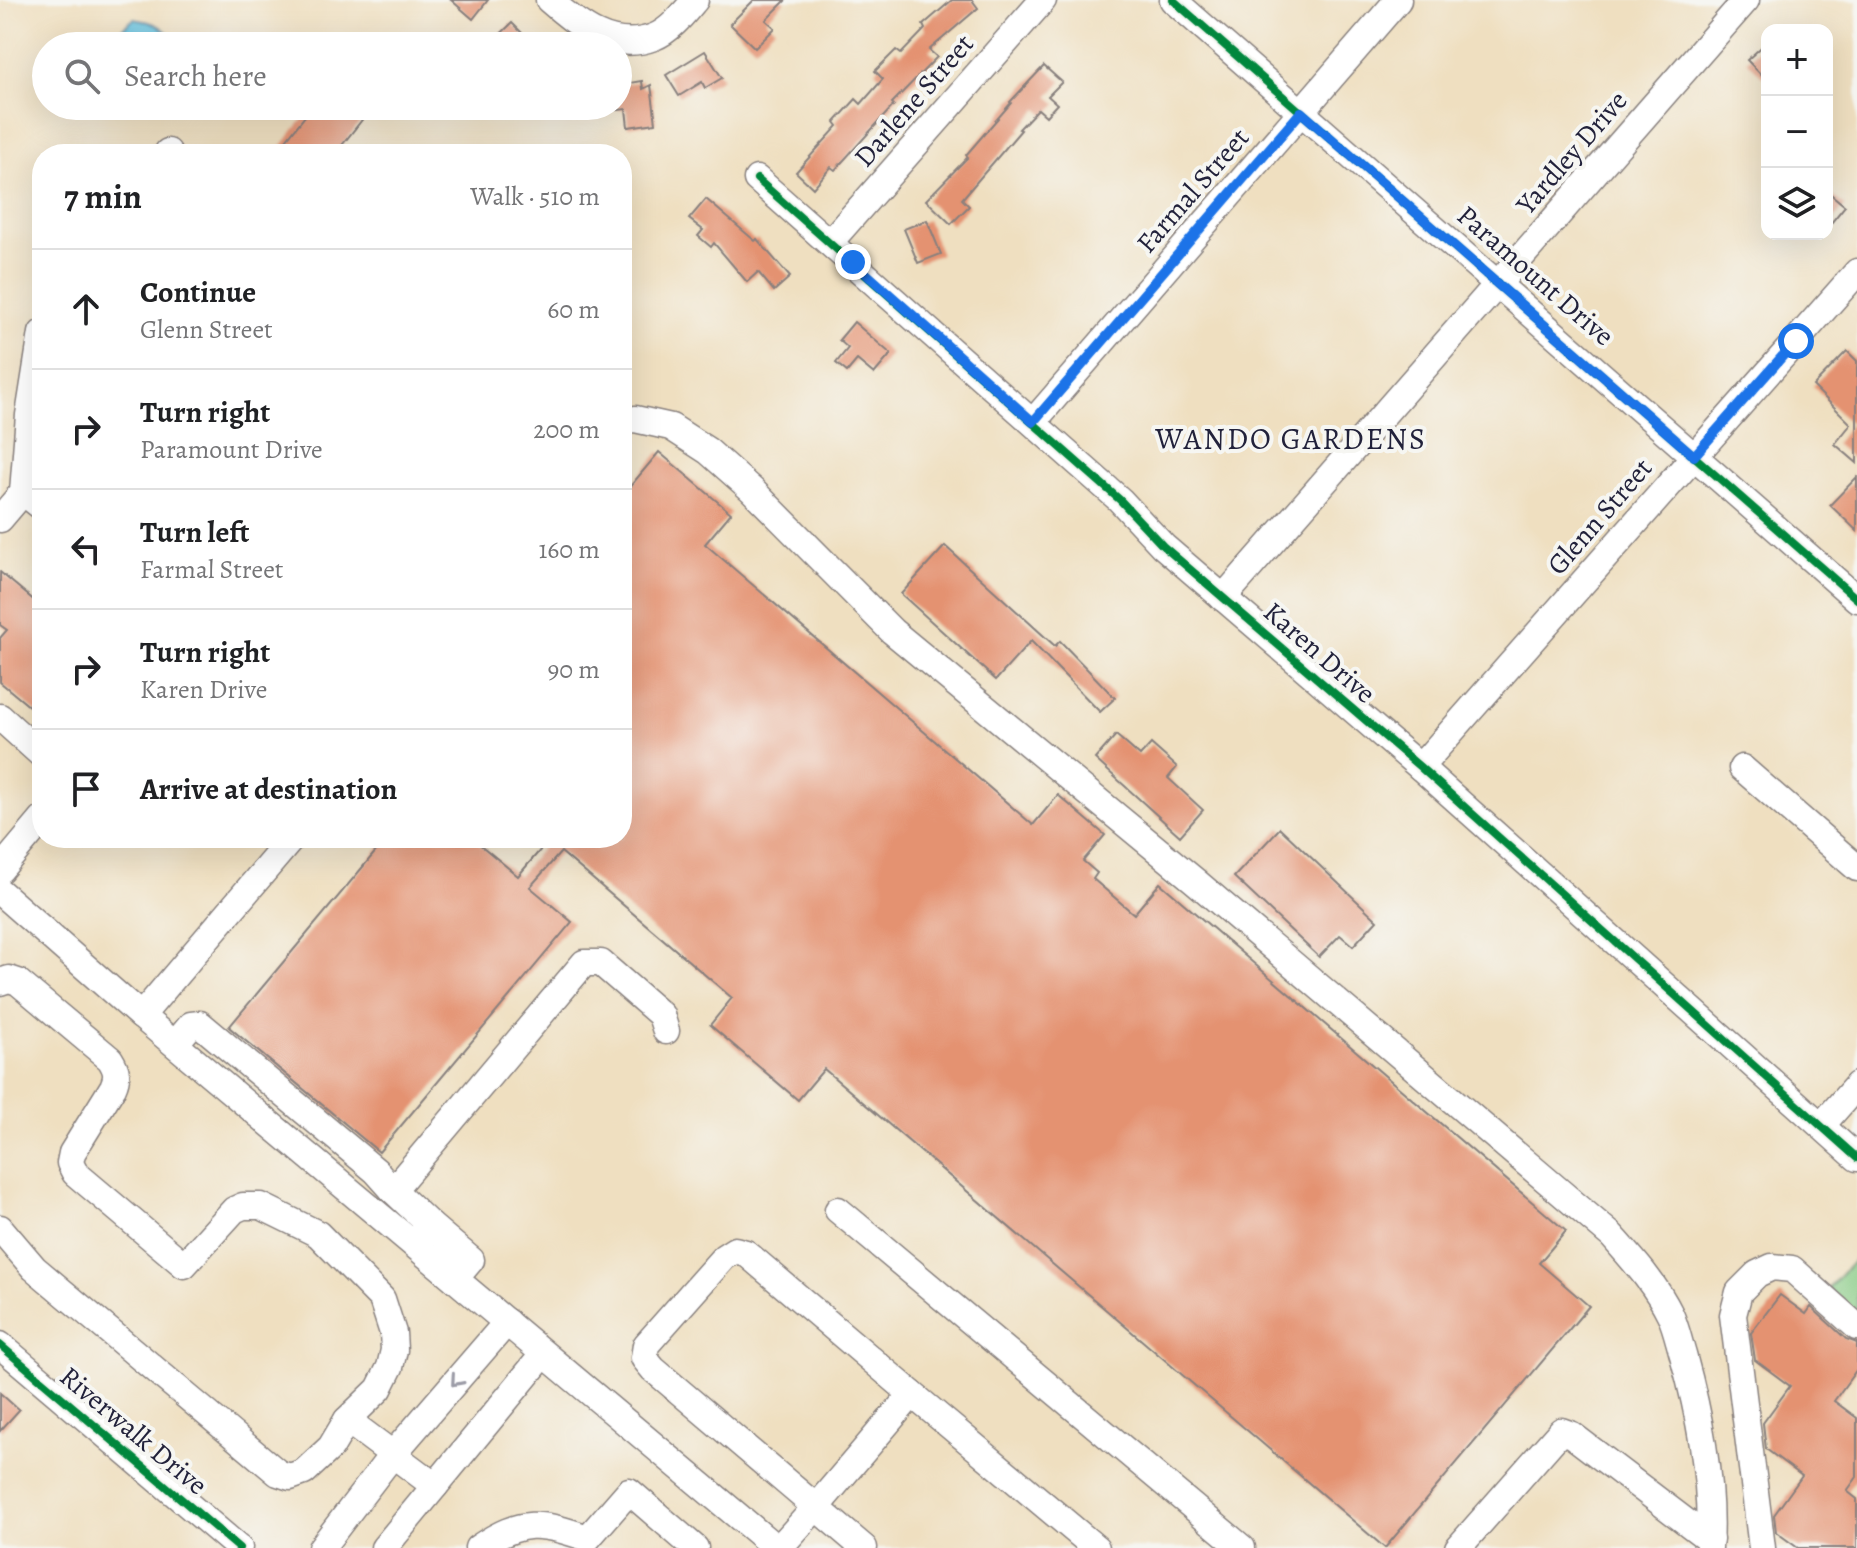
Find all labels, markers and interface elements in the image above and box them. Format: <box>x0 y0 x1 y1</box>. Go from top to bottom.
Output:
map controls <box>1761 24 1833 240</box>
button: + <box>1761 24 1833 96</box>
street label: Darlene Street <box>845 26 982 175</box>
search box <box>32 32 632 120</box>
icon: search <box>60 54 104 98</box>
text: Search here <box>124 56 267 96</box>
street label: Yardley Drive <box>1507 83 1636 223</box>
button: − <box>1761 96 1833 168</box>
street label: Farmal Street <box>1128 120 1258 261</box>
button: layers <box>1761 168 1833 240</box>
text: 7 min <box>64 173 142 220</box>
text: Walk · 510 m <box>470 179 600 214</box>
street label: Paramount Drive <box>1449 197 1622 355</box>
route end <box>835 244 871 280</box>
text: Continue <box>140 272 256 312</box>
icon: ahead <box>64 287 108 331</box>
text: 60 m <box>547 292 600 327</box>
text: Glenn Street <box>140 312 273 347</box>
route start <box>1778 323 1814 359</box>
text: Turn right <box>140 392 270 432</box>
icon: right <box>64 407 108 451</box>
text: 200 m <box>533 412 600 447</box>
district label: WANDO GARDENS <box>1154 419 1427 459</box>
text: Paramount Drive <box>140 432 323 467</box>
street label: Glenn Street <box>1539 450 1661 583</box>
text: Turn left <box>140 512 249 552</box>
icon: left <box>64 527 108 571</box>
text: 160 m <box>538 532 600 567</box>
text: Farmal Street <box>140 552 283 587</box>
street label: Karen Drive <box>1255 593 1384 712</box>
text: Turn right <box>140 632 270 672</box>
icon: right <box>64 647 108 691</box>
text: 90 m <box>548 652 600 687</box>
text: Karen Drive <box>140 672 267 707</box>
icon: arrive <box>64 767 108 811</box>
text: Arrive at destination <box>140 769 397 809</box>
street label: Riverwalk Drive <box>51 1358 215 1504</box>
one-way arrow <box>451 1372 466 1387</box>

